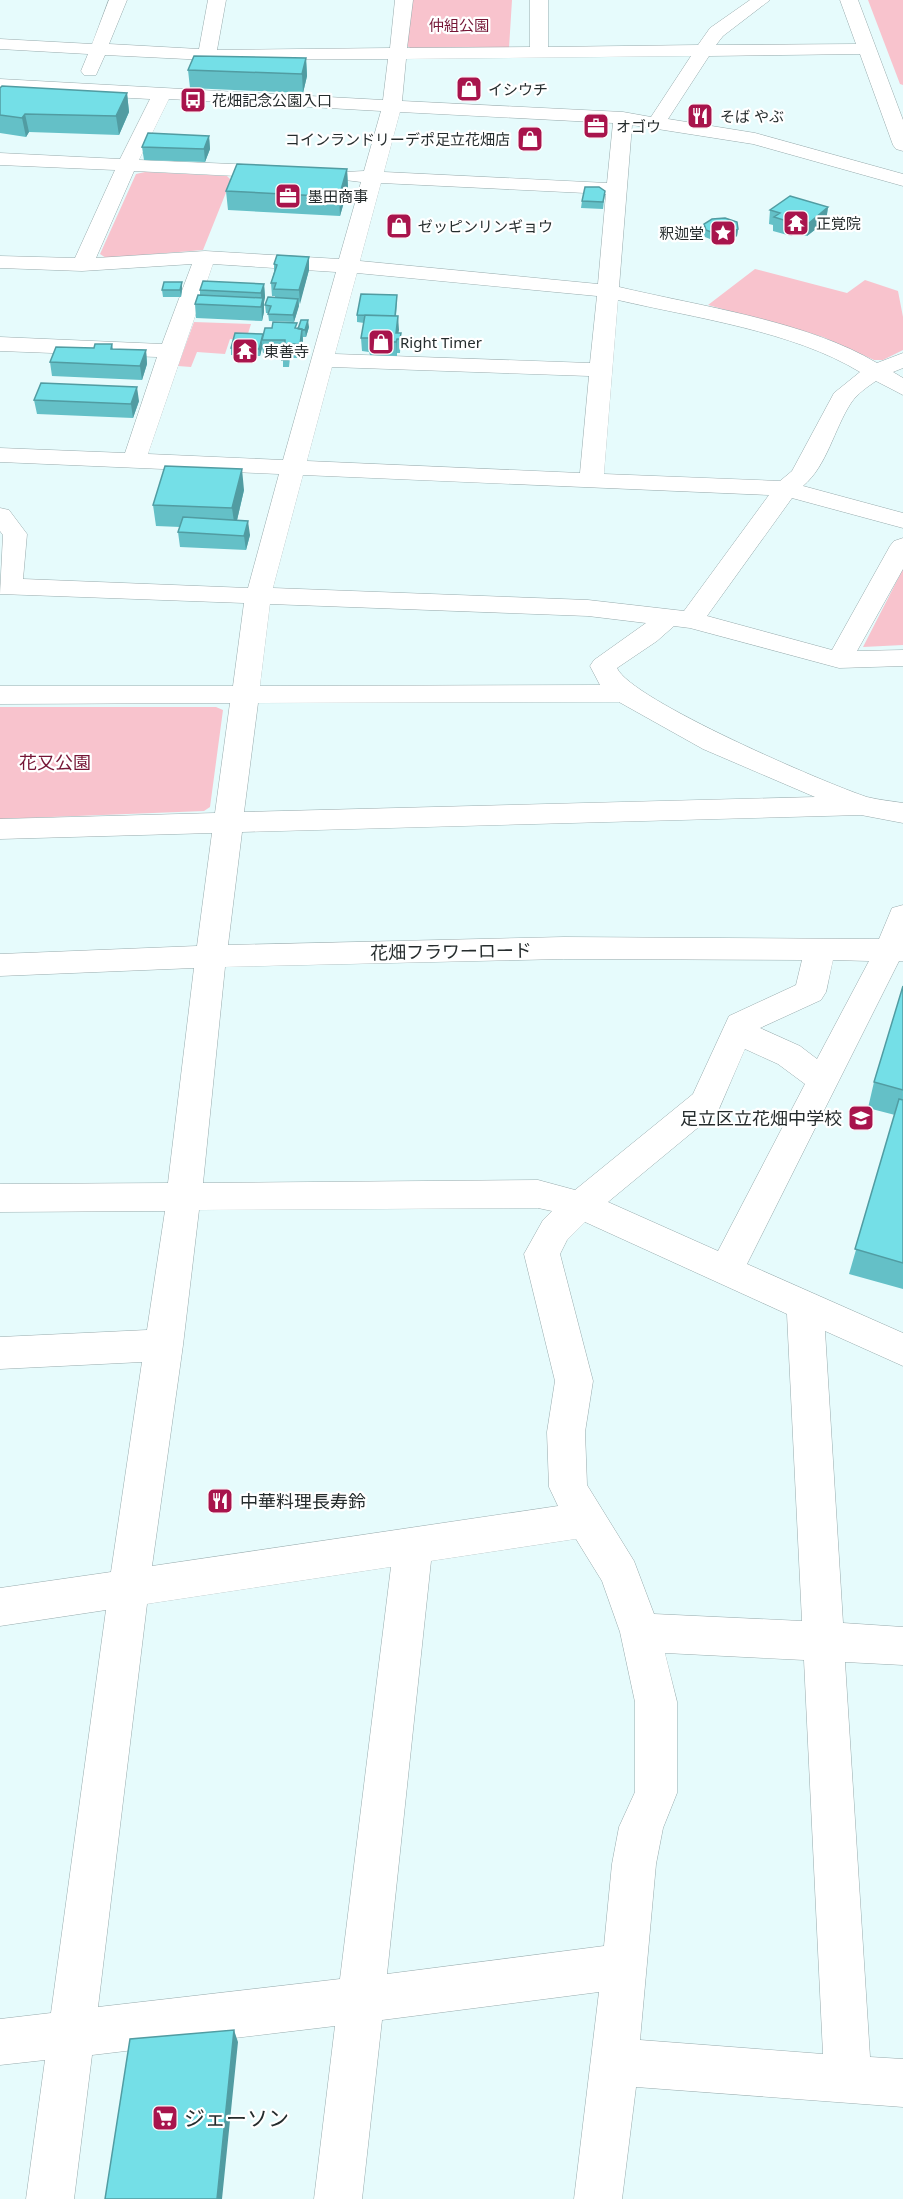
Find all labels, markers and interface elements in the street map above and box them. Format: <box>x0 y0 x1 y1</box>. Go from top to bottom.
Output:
park label: 仲組公園 <box>429 15 489 35</box>
shop icon: イシウチ <box>454 74 484 104</box>
place label: イシウチ <box>488 79 548 99</box>
bus stop icon: 花畑記念公園入口 <box>178 85 208 115</box>
place label: 花畑記念公園入口 <box>212 90 332 110</box>
restaurant icon: そば やぶ <box>685 101 715 131</box>
place label: そば やぶ <box>720 106 784 126</box>
office icon: オゴウ <box>581 111 611 141</box>
place label: オゴウ <box>616 116 661 136</box>
shop icon: コインランドリーデポ足立花畑店 <box>515 124 545 154</box>
place label: コインランドリーデポ足立花畑店 <box>285 129 510 149</box>
office icon: 墨田商事 <box>273 181 303 211</box>
place label: 墨田商事 <box>308 186 368 206</box>
temple icon: 正覚院 <box>781 208 811 238</box>
shop icon: ゼッピンリンギョウ <box>384 211 414 241</box>
place label: 正覚院 <box>816 213 861 233</box>
place label: ゼッピンリンギョウ <box>418 216 553 236</box>
place icon: 釈迦堂 <box>708 218 738 248</box>
place label: 釈迦堂 <box>659 223 704 243</box>
shop icon: Right Timer <box>366 327 396 357</box>
place label: Right Timer <box>400 332 482 352</box>
temple icon: 東善寺 <box>230 336 260 366</box>
place label: 東善寺 <box>264 341 309 361</box>
park label: 花又公園 <box>19 750 91 774</box>
street label: 花畑フラワーロード <box>370 938 532 964</box>
school or university icon: 足立区立花畑中学校 <box>846 1103 876 1133</box>
place label: 足立区立花畑中学校 <box>680 1106 842 1130</box>
restaurant icon: 中華料理長寿鈴 <box>205 1486 235 1516</box>
place label: 中華料理長寿鈴 <box>240 1489 366 1513</box>
supermarket icon: ジェーソン <box>150 2103 180 2133</box>
place label: ジェーソン <box>184 2104 289 2132</box>

